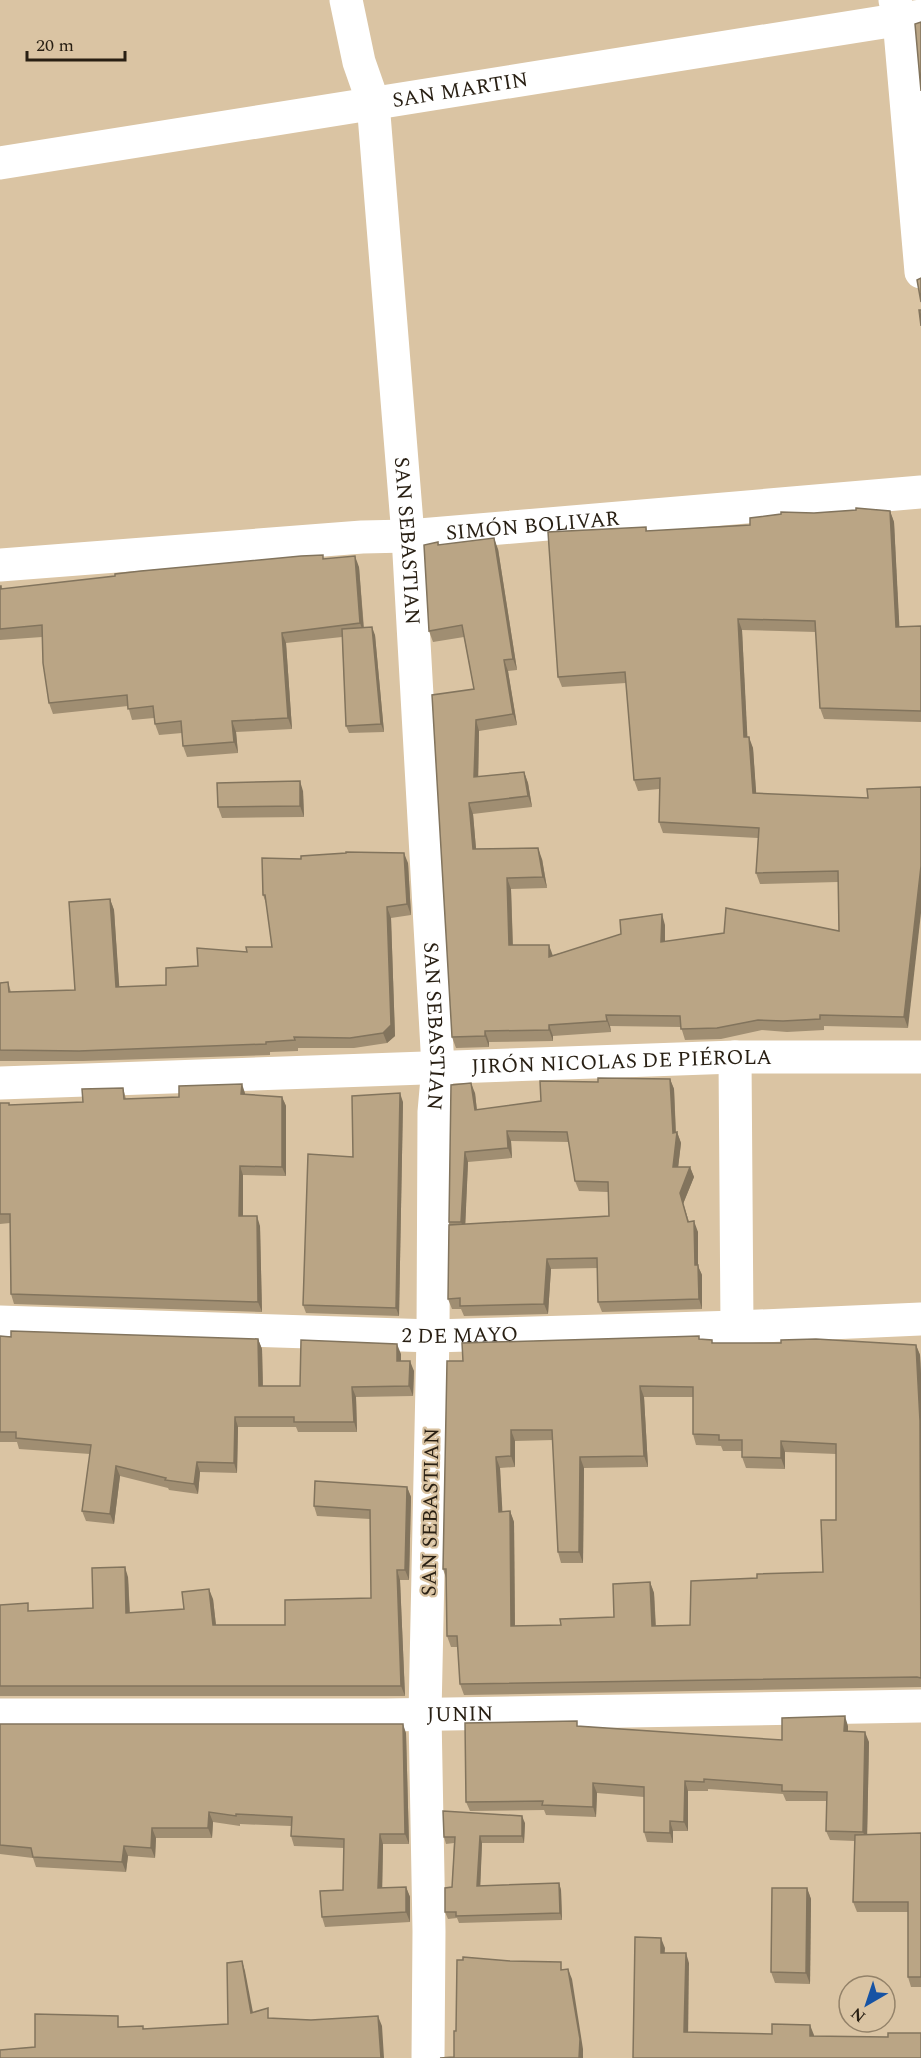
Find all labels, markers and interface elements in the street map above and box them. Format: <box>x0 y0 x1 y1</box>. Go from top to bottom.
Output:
scale bar <box>27 24 124 62</box>
text: 20 m <box>36 32 74 59</box>
street label: SAN MARTIN <box>390 64 531 117</box>
street label: SAN SEBASTIAN <box>385 456 428 626</box>
street label: SIMÓN BOLIVAR <box>445 503 621 550</box>
street label: SAN SEBASTIAN <box>414 941 453 1112</box>
street label: JIRÓN NICOLAS DE PIÉROLA <box>471 1042 772 1083</box>
street label: 2 DE MAYO <box>401 1318 518 1353</box>
street label: SAN SEBASTIAN <box>414 1427 448 1597</box>
street label: JUNIN <box>426 1698 494 1731</box>
north arrow <box>837 1974 897 2034</box>
text: N <box>846 2001 871 2028</box>

